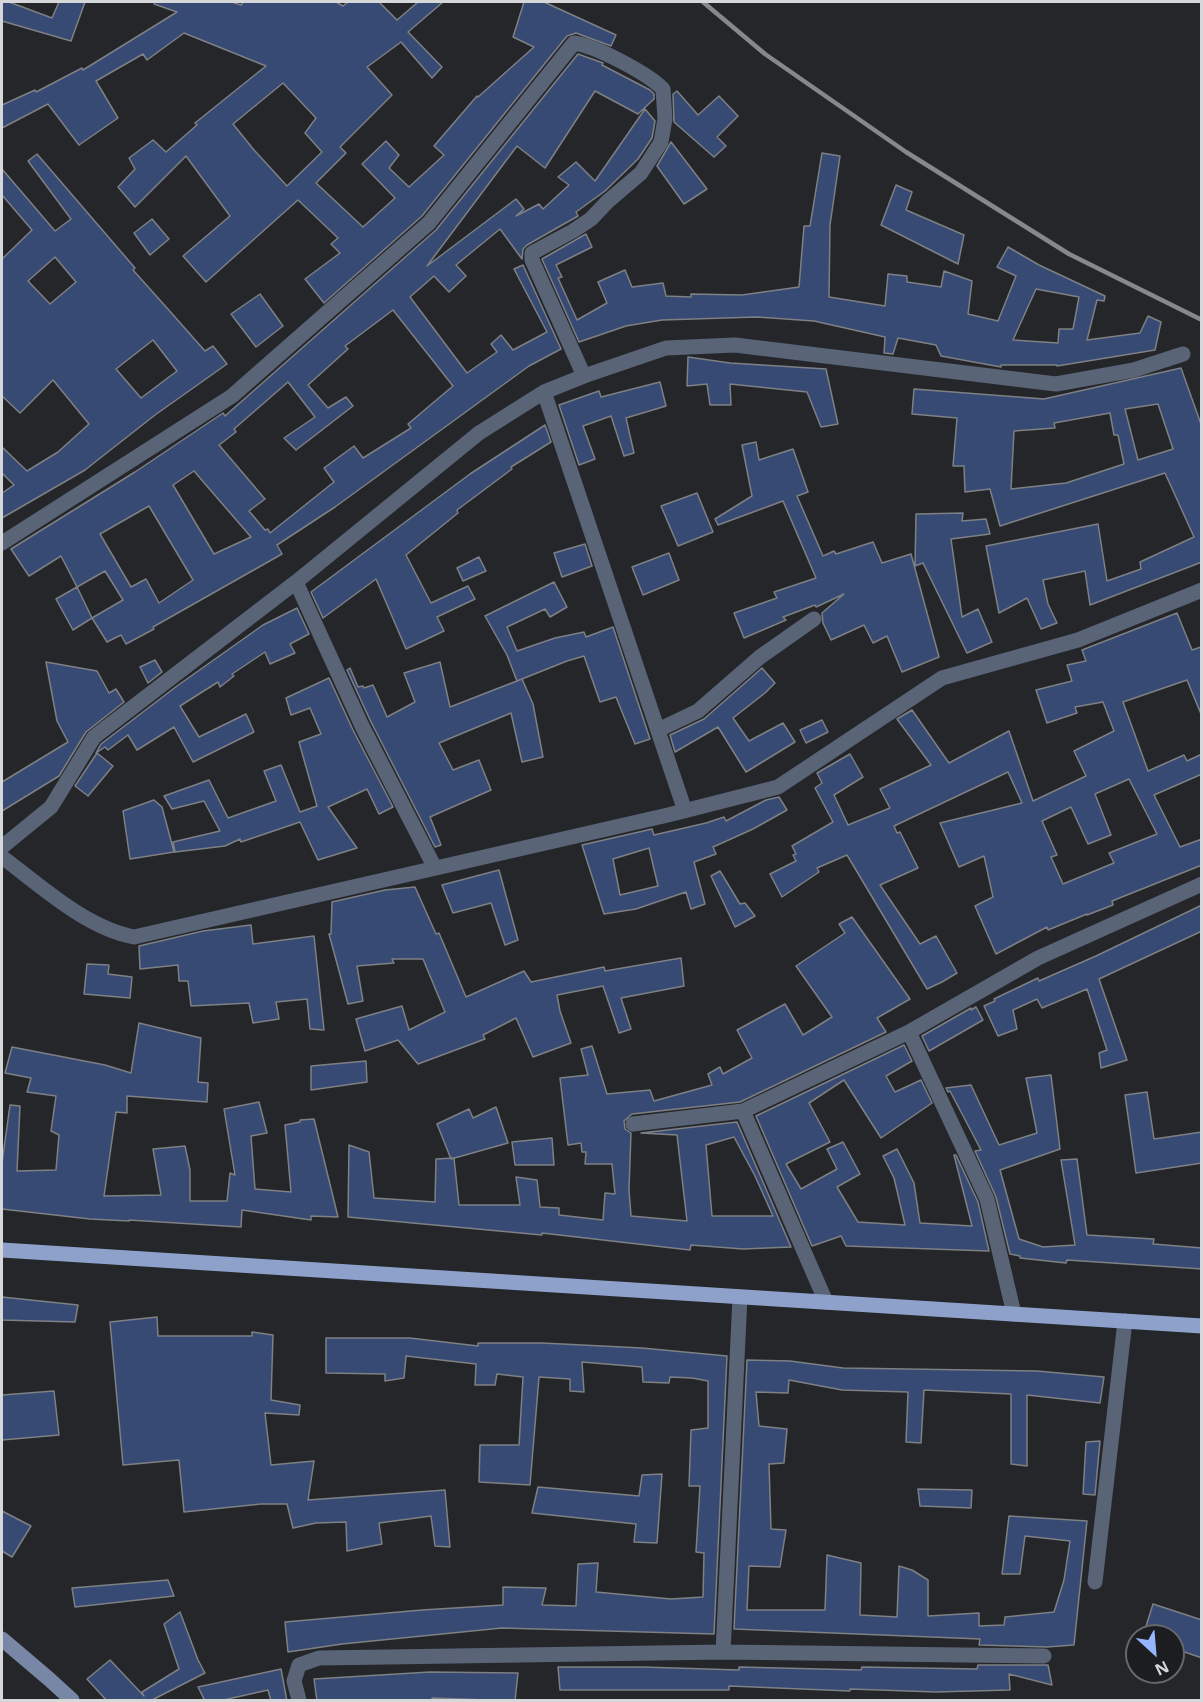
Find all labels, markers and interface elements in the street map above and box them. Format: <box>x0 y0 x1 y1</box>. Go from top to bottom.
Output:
north arrow <box>1125 1624 1185 1684</box>
text: N <box>1151 1656 1173 1681</box>

